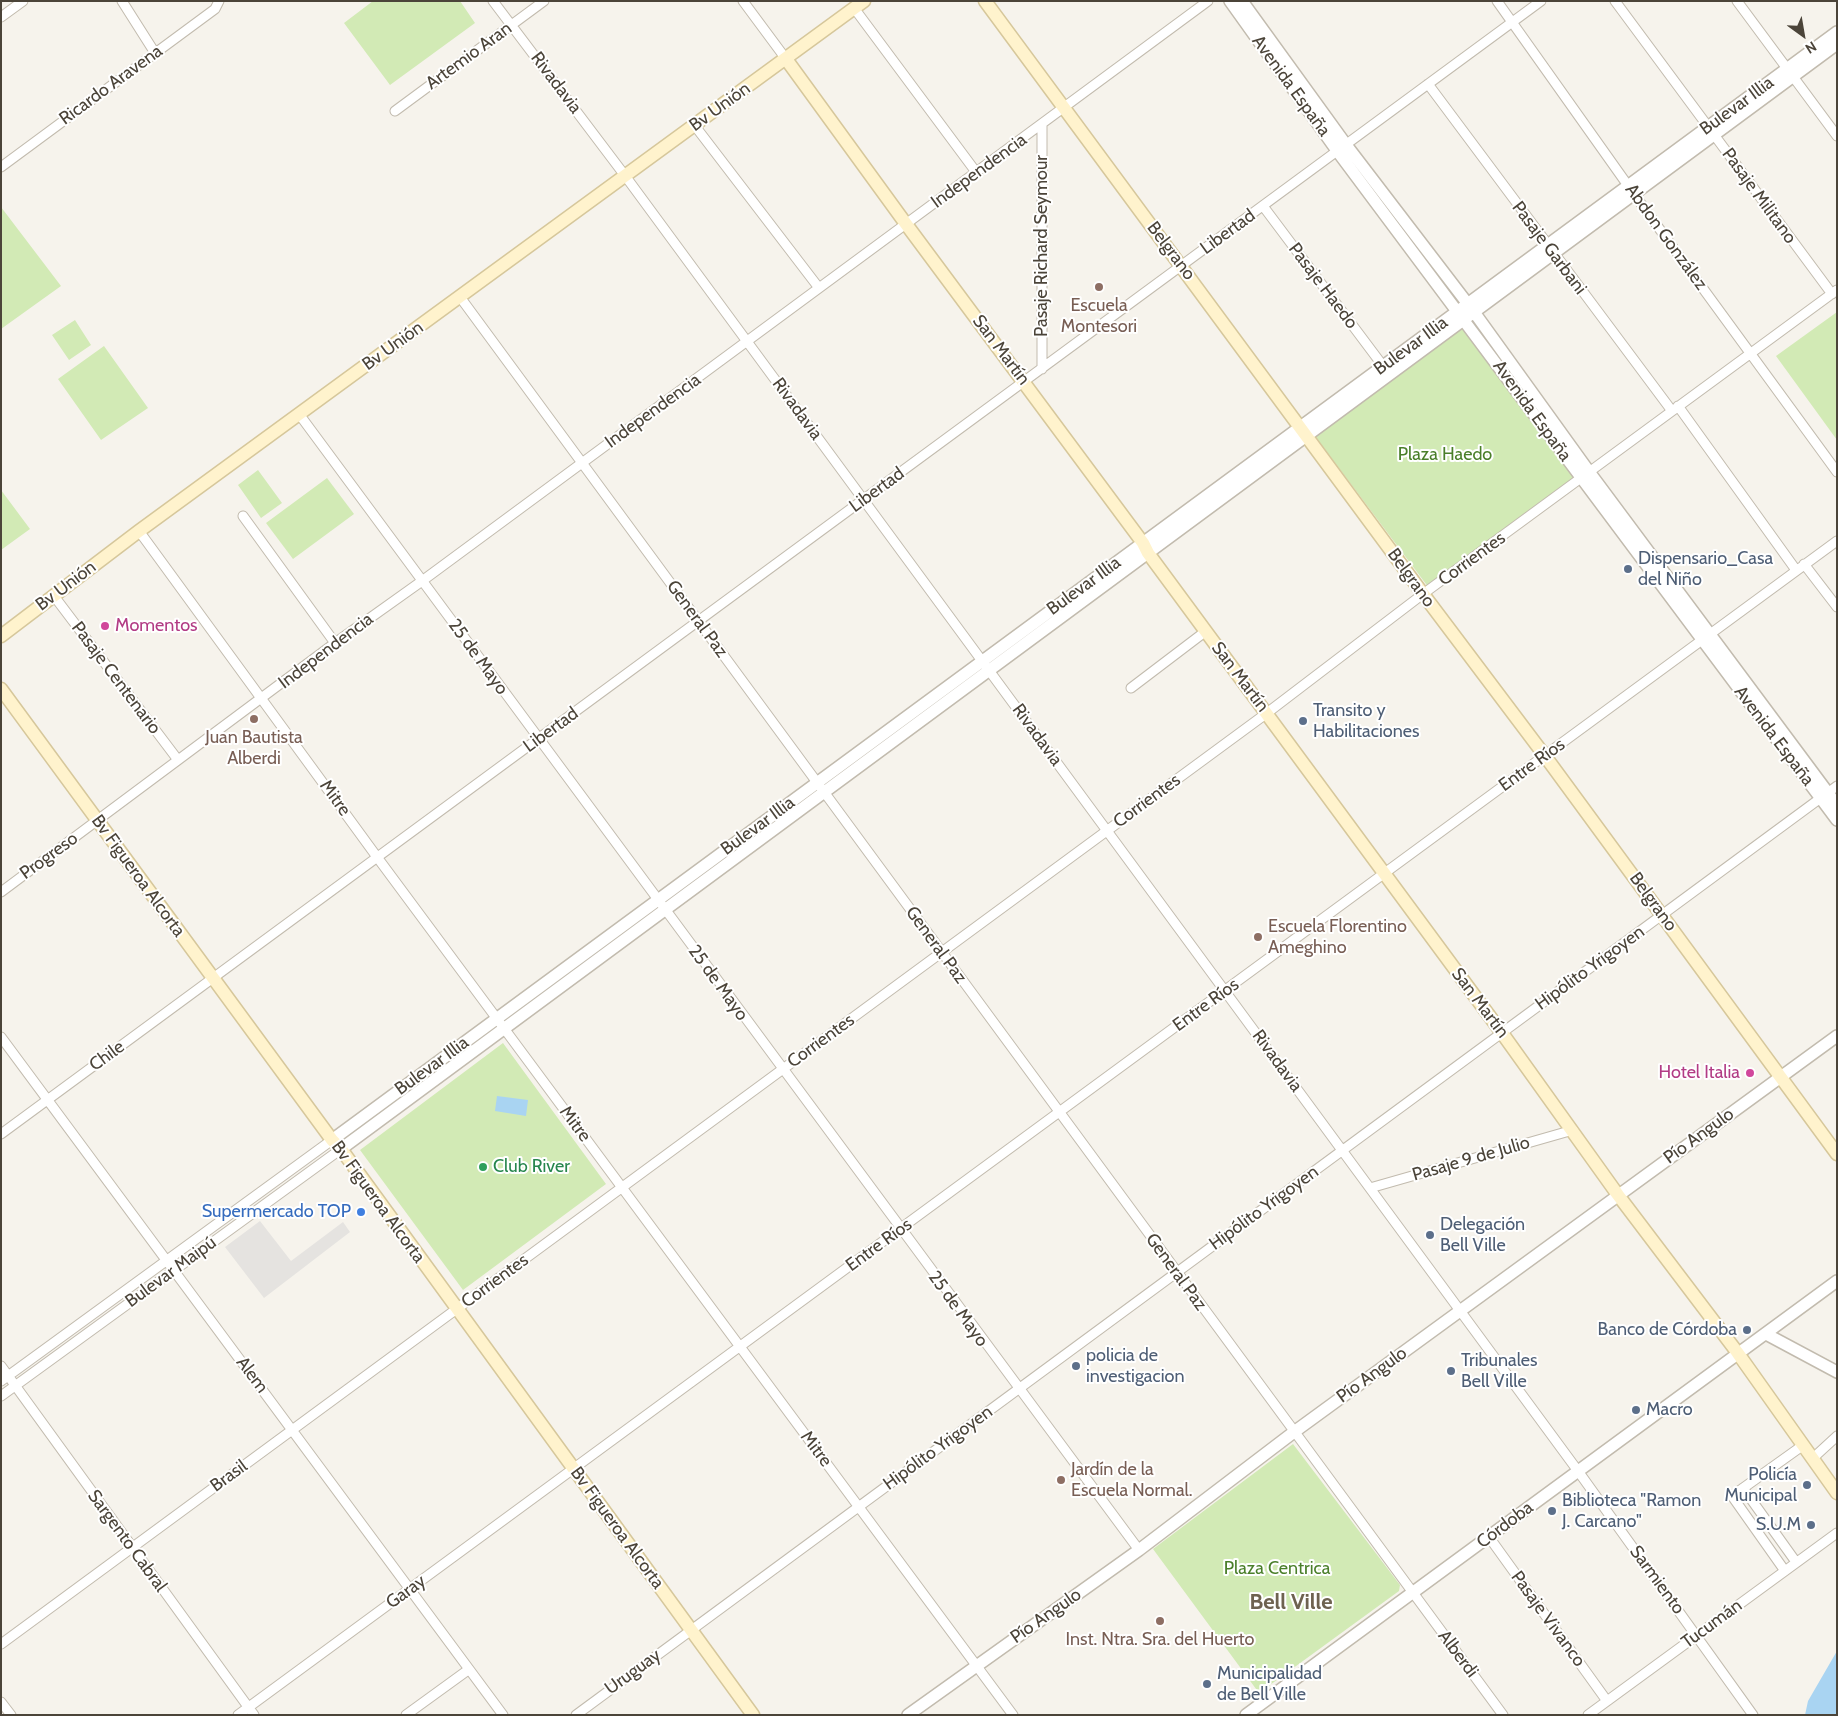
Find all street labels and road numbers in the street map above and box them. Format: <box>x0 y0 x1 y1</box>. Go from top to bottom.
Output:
street label: Artemio Aran <box>422 18 516 94</box>
street label: Avenida España <box>1247 31 1335 141</box>
street label: Ricardo Aravena <box>55 40 167 130</box>
street label: Rivadavia <box>526 48 586 118</box>
street label: Bulevar Illia <box>1696 72 1778 140</box>
street label: Bv Unión <box>685 78 755 136</box>
street label: Independencia <box>927 129 1031 213</box>
street label: Pasaje Militano <box>1717 144 1801 248</box>
street label: Pasaje Richard Seymour <box>1031 155 1053 337</box>
street label: Abdon González <box>1620 180 1712 294</box>
street label: Pasaje Garbani <box>1507 197 1591 299</box>
street label: Libertad <box>1196 205 1260 259</box>
street label: Belgrano <box>1142 218 1200 284</box>
street label: Pasaje Haedo <box>1284 239 1362 333</box>
street label: San Martín <box>968 311 1034 389</box>
street label: Bulevar Illia <box>1370 312 1452 380</box>
street label: Bv Unión <box>358 317 428 375</box>
street label: Avenida España <box>1488 356 1576 466</box>
street label: Independencia <box>601 369 705 453</box>
street label: Rivadavia <box>767 374 827 444</box>
street label: Libertad <box>845 463 909 517</box>
street label: Corrientes <box>1434 527 1510 591</box>
street label: Belgrano <box>1382 544 1440 612</box>
street label: Bulevar Illia <box>1043 552 1125 620</box>
street label: Bv Unión <box>32 556 100 616</box>
street label: General Paz <box>662 576 732 662</box>
street label: Independencia <box>274 608 378 694</box>
street label: 25 de Mayo <box>443 615 513 699</box>
street label: Pasaje Centenario <box>67 618 165 738</box>
street label: San Martín <box>1207 638 1273 716</box>
street label: Avenida España <box>1729 682 1819 790</box>
street label: Rivadavia <box>1007 700 1067 770</box>
street label: Libertad <box>519 703 583 757</box>
street label: Entre Ríos <box>1495 734 1569 796</box>
street label: Corrientes <box>1109 769 1185 833</box>
street label: Mitre <box>315 776 355 820</box>
street label: Bulevar Illia <box>717 792 799 860</box>
street label: Bv Figueroa Alcorta <box>86 811 190 941</box>
street label: Progreso <box>16 828 82 884</box>
street label: Belgrano <box>1624 868 1682 936</box>
street label: General Paz <box>901 902 971 988</box>
street label: Hipólito Yrigoyen <box>1531 921 1649 1015</box>
street label: 25 de Mayo <box>683 941 753 1025</box>
street label: San Martín <box>1447 964 1513 1042</box>
street label: Entre Ríos <box>1169 974 1243 1036</box>
street label: Corrientes <box>783 1009 859 1073</box>
street label: Rivadavia <box>1247 1026 1307 1096</box>
street label: Bulevar Illia <box>391 1032 473 1100</box>
street label: Chile <box>85 1036 129 1076</box>
street label: Mitre <box>555 1102 595 1146</box>
street label: Pío Angulo <box>1660 1103 1738 1169</box>
street label: Pasaje 9 de Julio <box>1410 1132 1532 1186</box>
street label: Bv Figueroa Alcorta <box>326 1137 430 1267</box>
street label: Hipólito Yrigoyen <box>1205 1161 1323 1255</box>
street label: Entre Ríos <box>842 1214 916 1276</box>
street label: General Paz <box>1141 1229 1211 1315</box>
street label: Bulevar Maipú <box>121 1232 221 1312</box>
street label: Corrientes <box>457 1249 533 1313</box>
street label: 25 de Mayo <box>923 1267 993 1351</box>
street label: Pío Angulo <box>1333 1342 1411 1408</box>
street label: Alem <box>231 1352 273 1398</box>
street label: Hipólito Yrigoyen <box>879 1401 997 1495</box>
street label: Mitre <box>796 1427 836 1471</box>
street label: Brasil <box>206 1455 252 1497</box>
street label: Bv Figueroa Alcorta <box>565 1463 669 1593</box>
street label: Sargento Cabral <box>83 1486 171 1596</box>
street label: Córdoba <box>1473 1497 1537 1553</box>
street label: Sarmiento <box>1625 1542 1689 1618</box>
street label: Pasaje Vivanco <box>1506 1567 1590 1671</box>
street label: Garay <box>382 1570 430 1614</box>
street label: Pío Angulo <box>1006 1584 1086 1648</box>
street label: Tucumán <box>1678 1595 1746 1653</box>
street label: Alberdi <box>1433 1626 1483 1682</box>
street label: Uruguay <box>601 1645 665 1699</box>

